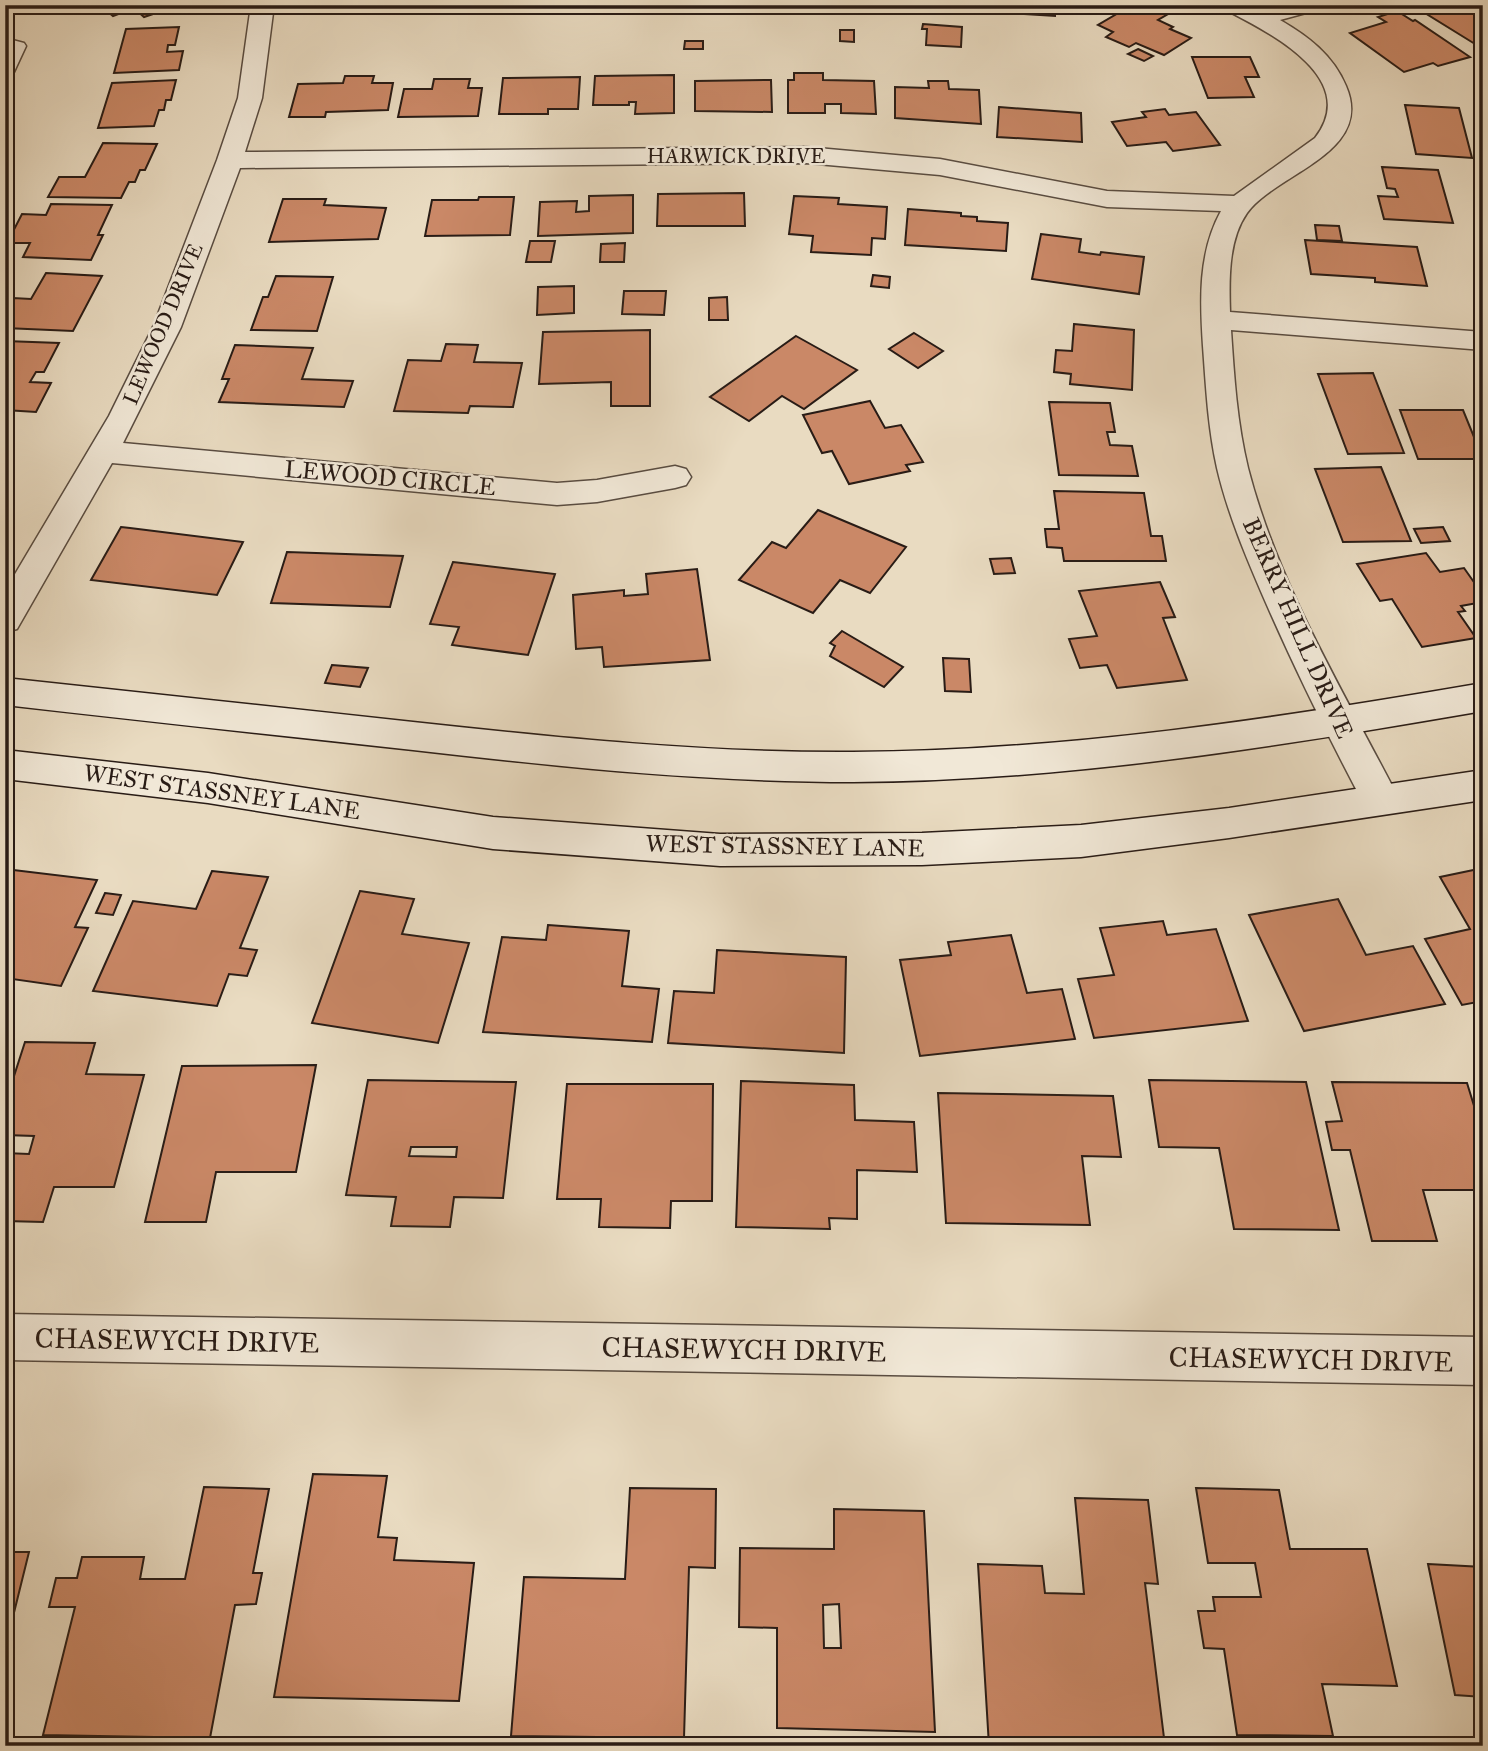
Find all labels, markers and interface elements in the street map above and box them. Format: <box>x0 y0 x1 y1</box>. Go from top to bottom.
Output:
street label: HARWICK DRIVE <box>647 143 825 169</box>
street label: LEWOOD DRIVE <box>117 239 209 409</box>
street label: LEWOOD CIRCLE <box>283 454 497 502</box>
street label: BERRY HILL DRIVE <box>1236 513 1360 743</box>
street label: WEST STASSNEY LANE <box>82 758 362 826</box>
street label: WEST STASSNEY LANE <box>645 829 925 863</box>
street label: CHASEWYCH DRIVE <box>34 1321 320 1360</box>
street label: CHASEWYCH DRIVE <box>601 1330 887 1369</box>
street label: CHASEWYCH DRIVE <box>1168 1340 1454 1379</box>

